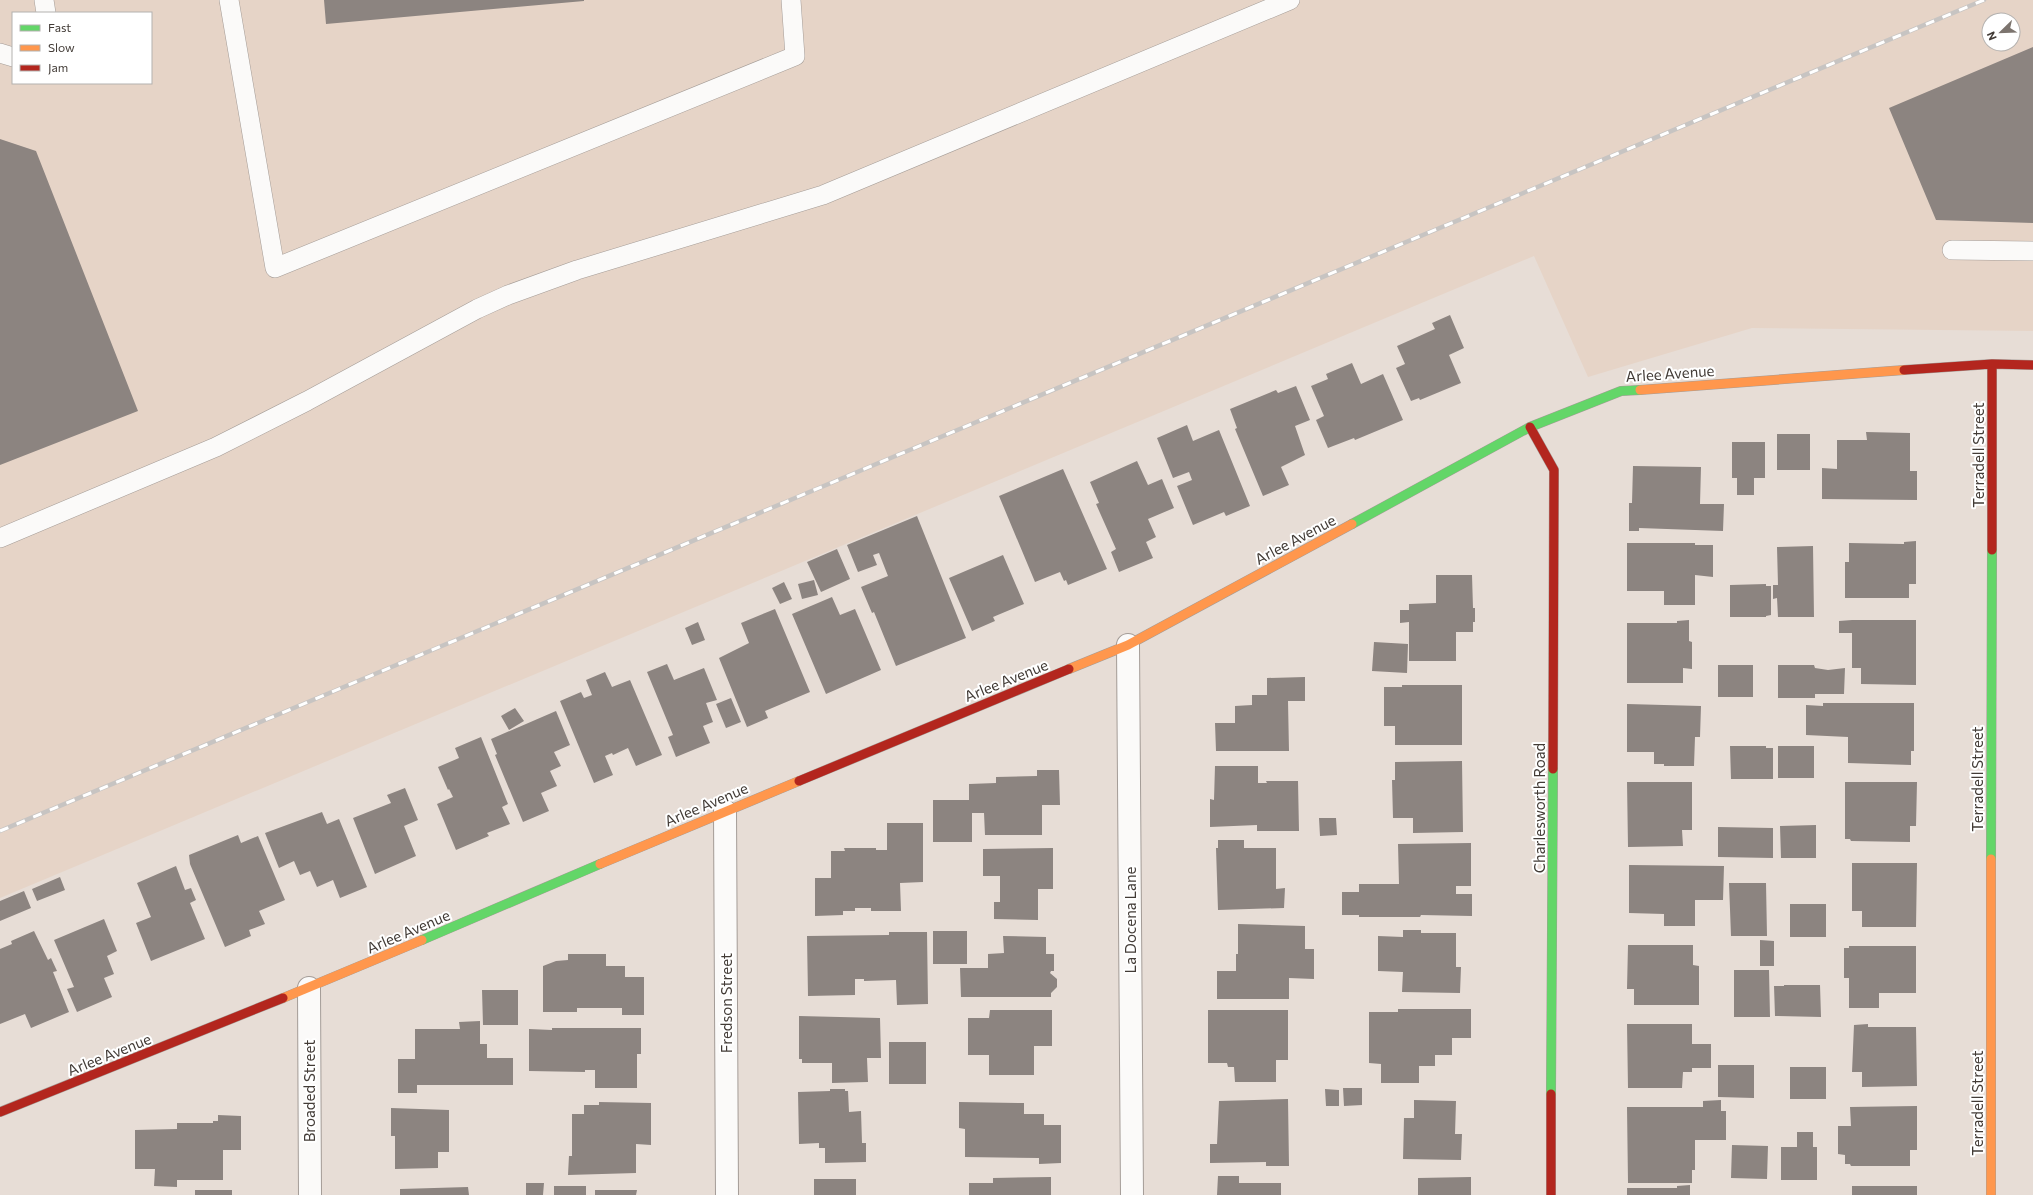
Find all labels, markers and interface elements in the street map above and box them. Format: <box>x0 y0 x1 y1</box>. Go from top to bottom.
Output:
legend <box>12 12 152 84</box>
north arrow <box>1981 12 2021 52</box>
text: Fast <box>48 20 71 34</box>
text: N <box>1984 30 1999 42</box>
text: Slow <box>48 40 75 54</box>
text: Jam <box>48 60 68 75</box>
street label: Arlee Avenue <box>1625 361 1715 385</box>
street label: Terradell Street <box>1969 402 1987 508</box>
street label: Arlee Avenue <box>1252 510 1339 568</box>
street label: Arlee Avenue <box>961 655 1051 705</box>
street label: Terradell Street <box>1968 726 1986 832</box>
street label: Charlesworth Road <box>1530 743 1548 873</box>
street label: Arlee Avenue <box>662 778 750 830</box>
street label: La Docena Lane <box>1121 866 1139 973</box>
street label: Arlee Avenue <box>364 905 452 957</box>
street label: Fredson Street <box>717 953 735 1053</box>
street label: Arlee Avenue <box>64 1029 154 1079</box>
street label: Broaded Street <box>300 1040 318 1142</box>
street label: Terradell Street <box>1968 1050 1986 1156</box>

